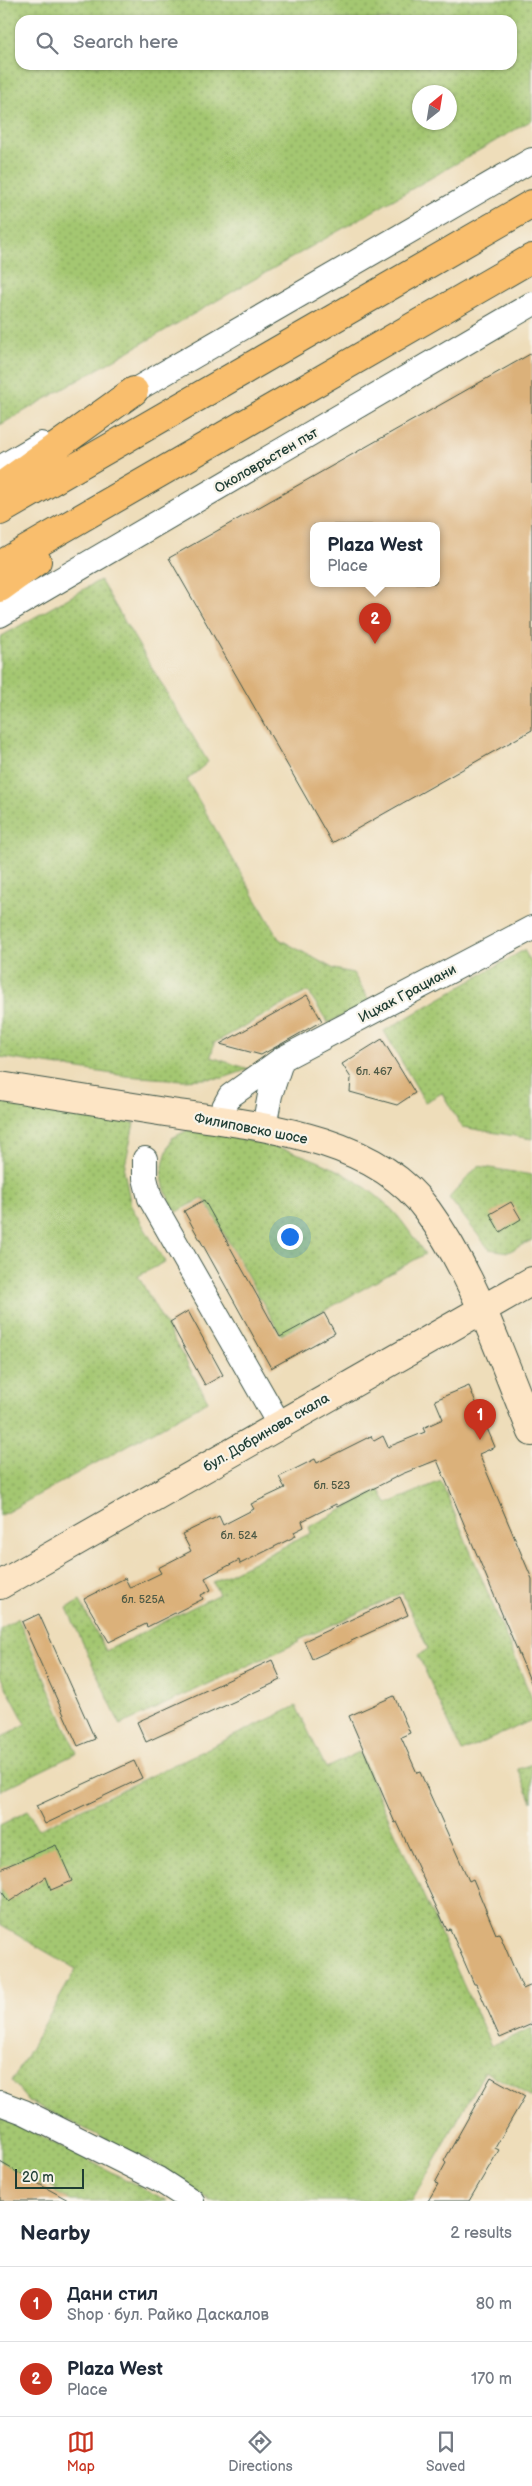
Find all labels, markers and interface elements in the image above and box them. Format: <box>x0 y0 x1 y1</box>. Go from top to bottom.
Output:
search box <box>15 15 517 70</box>
icon: search <box>33 29 61 57</box>
text: Search here <box>73 31 178 54</box>
north arrow <box>412 85 457 130</box>
street label: Околовръстен път <box>211 424 321 497</box>
popup <box>310 522 440 587</box>
text: Plaza West <box>327 534 423 557</box>
text: Place <box>327 557 368 576</box>
pin: 2 <box>359 603 391 644</box>
street label: Ицхак Грациани <box>355 961 459 1026</box>
house number: бл. 467 <box>356 1065 393 1078</box>
street label: Филиповско шосе <box>193 1109 309 1148</box>
your location <box>277 1224 303 1250</box>
street label: бул. Добринова скала <box>200 1389 333 1475</box>
pin: 1 <box>464 1399 496 1440</box>
house number: бл. 523 <box>314 1479 351 1492</box>
house number: бл. 524 <box>221 1529 258 1542</box>
house number: бл. 525А <box>121 1593 165 1606</box>
scale bar <box>15 2166 84 2189</box>
text: 20 m <box>22 2169 54 2186</box>
text: Nearby <box>20 2221 90 2246</box>
text: 2 results <box>450 2224 512 2243</box>
text: Дани стил <box>67 2283 158 2306</box>
text: 1 <box>33 2295 39 2314</box>
text: 80 m <box>476 2295 512 2314</box>
text: Shop · бул. Райко Даскалов <box>67 2306 269 2325</box>
text: Plaza West <box>67 2358 163 2381</box>
text: 2 <box>31 2370 41 2389</box>
text: 170 m <box>471 2370 512 2389</box>
text: Place <box>67 2381 108 2400</box>
tab: Map <box>67 2428 95 2475</box>
tab: Directions <box>228 2428 293 2475</box>
tab: Saved <box>426 2428 465 2475</box>

